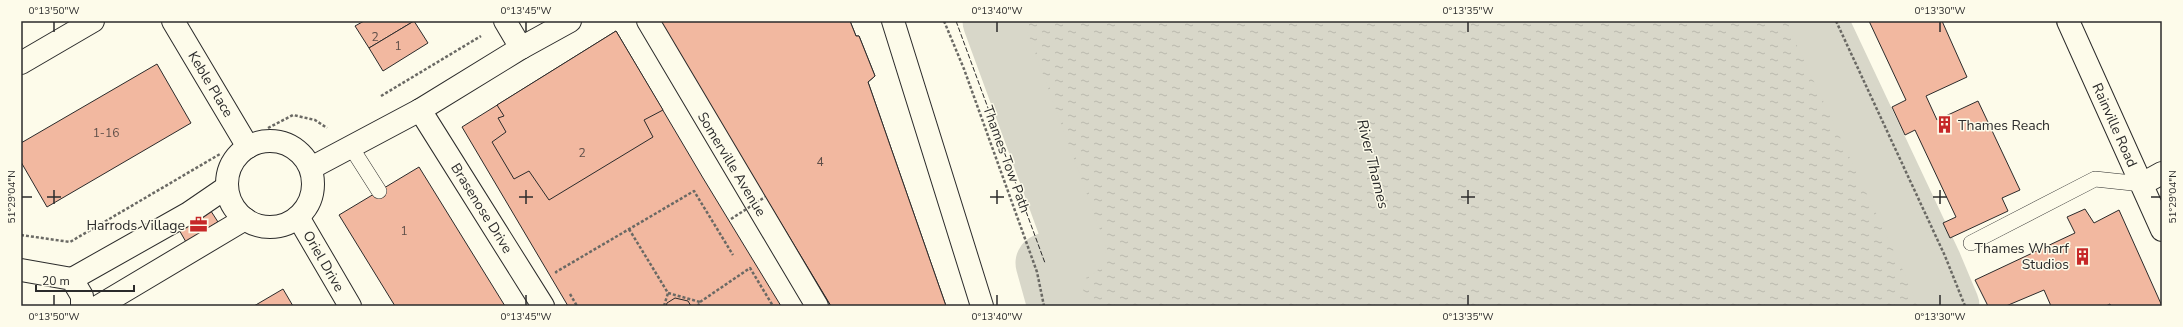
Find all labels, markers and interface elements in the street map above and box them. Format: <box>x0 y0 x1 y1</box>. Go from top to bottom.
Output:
text: 0°13'50"W <box>29 4 79 18</box>
text: 0°13'45"W <box>501 4 551 18</box>
text: 0°13'40"W <box>972 4 1022 18</box>
text: 0°13'35"W <box>1443 4 1493 18</box>
text: 0°13'30"W <box>1915 4 1965 18</box>
house number: 2 <box>371 29 379 45</box>
house number: 1 <box>394 38 402 54</box>
street label: Keble Place <box>183 48 238 121</box>
street label: Rainville Road <box>2088 80 2142 170</box>
street label: Thames Tow Path <box>978 103 1035 215</box>
street label: Somerville Avenue <box>693 109 770 220</box>
building icon: Thames Reach <box>1935 115 1955 135</box>
place label: Thames Reach <box>1958 116 2050 135</box>
water label: River Thames <box>1352 117 1394 211</box>
house number: 1-16 <box>93 125 119 141</box>
house number: 2 <box>578 145 586 161</box>
house number: 4 <box>816 154 824 170</box>
street label: Brasenose Drive <box>446 160 517 257</box>
text: 51°29'04"N <box>5 170 19 224</box>
text: 51°29'04"N <box>2166 170 2180 224</box>
office icon: Harrods Village <box>188 215 208 235</box>
place label: Harrods Village <box>86 216 185 235</box>
house number: 1 <box>400 223 408 239</box>
street label: Oriel Drive <box>298 227 349 295</box>
place label: Thames Wharf Studios <box>1975 239 2069 274</box>
building icon: Thames Wharf Studios <box>2072 246 2092 266</box>
scale bar <box>36 267 134 293</box>
text: 20 m <box>42 273 70 289</box>
text: 0°13'50"W <box>29 310 79 324</box>
text: 0°13'45"W <box>501 310 551 324</box>
text: 0°13'40"W <box>972 310 1022 324</box>
text: 0°13'35"W <box>1443 310 1493 324</box>
text: 0°13'30"W <box>1915 310 1965 324</box>

